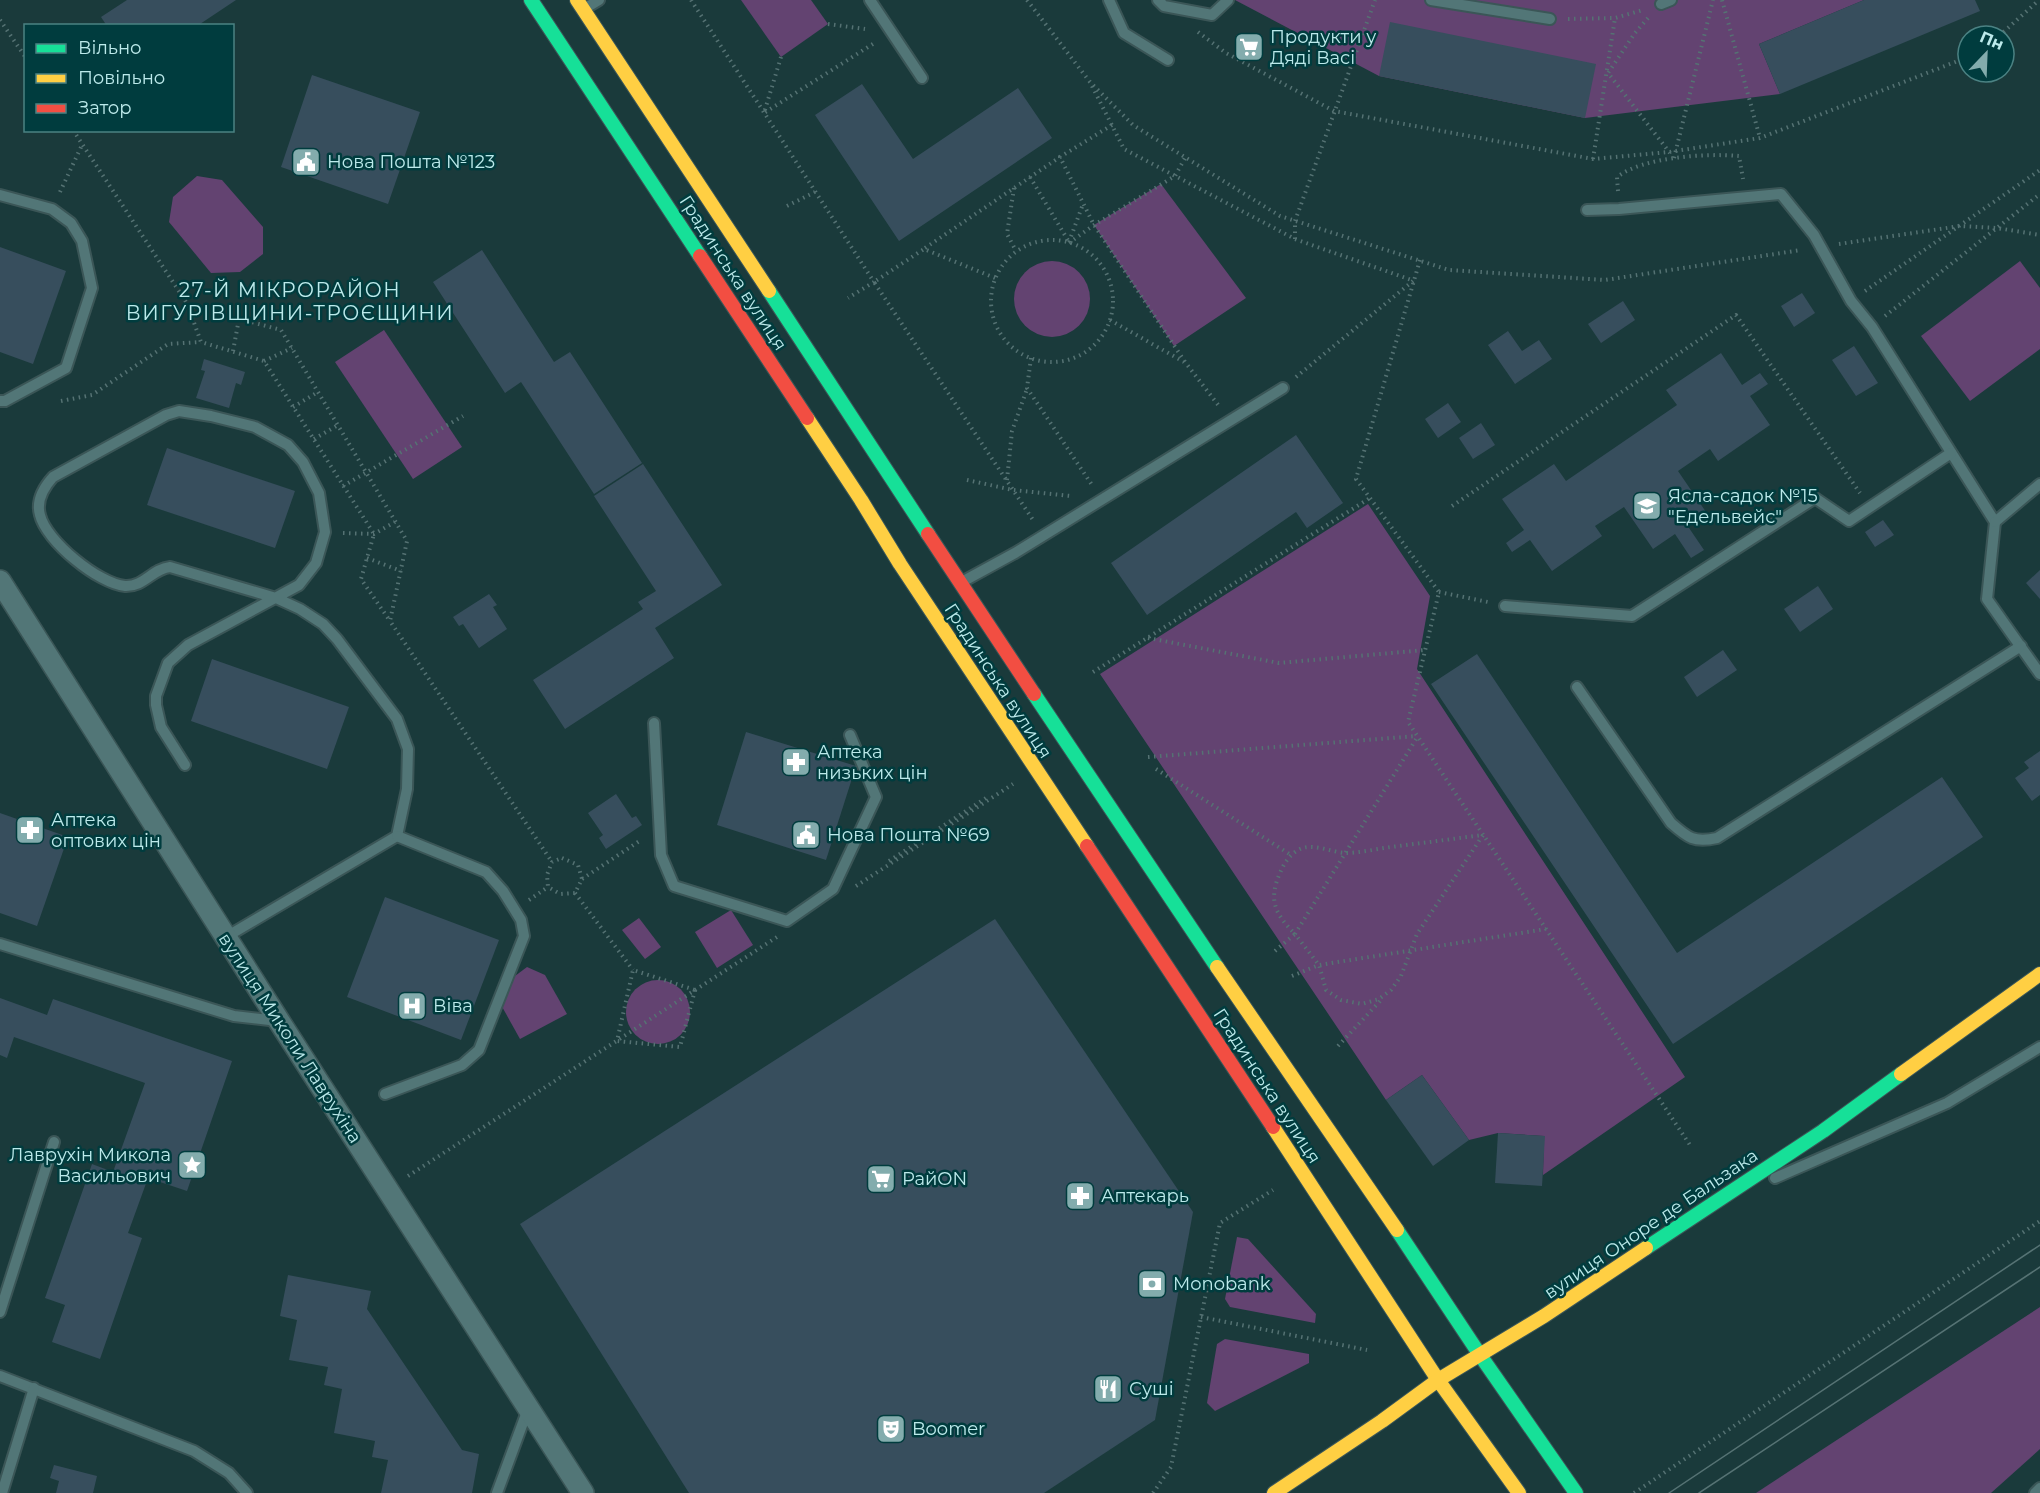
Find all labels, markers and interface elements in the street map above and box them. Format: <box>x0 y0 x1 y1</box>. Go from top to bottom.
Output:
legend <box>24 24 234 132</box>
north arrow <box>1956 24 2016 84</box>
place label: Продукти у Дяді Васі <box>1270 26 1376 69</box>
text: Пн <box>1977 27 2006 54</box>
supermarket icon: Продукти у Дяді Васі <box>1233 31 1265 63</box>
text: Вільно <box>78 37 142 59</box>
text: Повільно <box>78 67 165 89</box>
text: Затор <box>78 97 132 119</box>
public building icon: Нова Пошта №123 <box>290 146 322 178</box>
place label: Нова Пошта №123 <box>327 151 495 173</box>
street label: Градинська вулиця <box>675 191 791 355</box>
district label: 27-Й МІКРОРАЙОН ВИГУРІВЩИНИ-ТРОЄЩИНИ <box>126 278 454 325</box>
place label: Ясла-садок №15 "Едельвейс" <box>1668 485 1818 528</box>
school or university icon: Ясла-садок №15 "Едельвейс" <box>1631 490 1663 522</box>
street label: Градинська вулиця <box>940 599 1056 763</box>
place label: Аптека низьких цін <box>817 741 928 784</box>
pharmacy icon: Аптека низьких цін <box>780 746 812 778</box>
place label: Аптека оптових цін <box>51 809 161 852</box>
pharmacy icon: Аптека оптових цін <box>14 814 46 846</box>
public building icon: Нова Пошта №69 <box>790 819 822 851</box>
place label: Нова Пошта №69 <box>827 824 990 846</box>
street label: вулиця Миколи Лаврухіна <box>214 929 366 1147</box>
hospital icon: Віва <box>396 990 428 1022</box>
place label: Віва <box>433 995 473 1017</box>
street label: Градинська вулиця <box>1209 1004 1325 1168</box>
place label: Лаврухін Микола Васильович <box>9 1144 171 1187</box>
street label: вулиця Оноре де Бальзака <box>1540 1144 1762 1304</box>
place icon: Лаврухін Микола Васильович <box>176 1149 208 1181</box>
supermarket icon: РайON <box>865 1163 897 1195</box>
place label: РайON <box>902 1168 967 1190</box>
pharmacy icon: Аптекарь <box>1064 1180 1096 1212</box>
place label: Аптекарь <box>1101 1185 1189 1207</box>
bank icon: Monobank <box>1136 1268 1168 1300</box>
place label: Monobank <box>1173 1273 1271 1295</box>
restaurant icon: Суші <box>1092 1373 1124 1405</box>
place label: Суші <box>1129 1378 1174 1400</box>
theatre icon: Boomer <box>875 1413 907 1445</box>
place label: Boomer <box>912 1418 985 1440</box>

